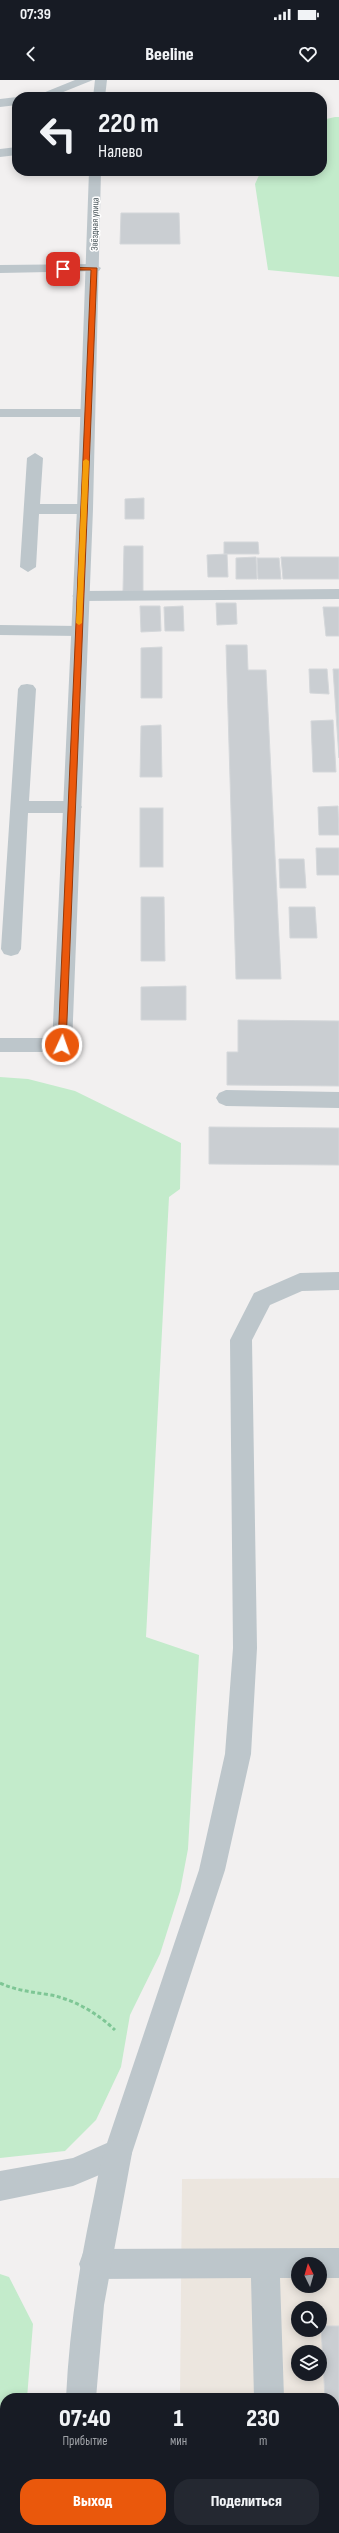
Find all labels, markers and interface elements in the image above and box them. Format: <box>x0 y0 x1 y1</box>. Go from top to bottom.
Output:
text: 07:39 <box>20 5 51 24</box>
icon: back <box>20 43 42 65</box>
icon: heart <box>297 43 319 65</box>
text: Beeline <box>145 44 194 65</box>
text: 220 m <box>98 107 159 140</box>
icon: left <box>32 108 84 160</box>
text: Налево <box>98 141 143 162</box>
street label: Звёздная улица <box>89 197 101 251</box>
pin <box>46 252 80 286</box>
icon: arrive <box>52 258 74 280</box>
position arrow <box>41 1024 83 1066</box>
north arrow <box>291 2257 327 2293</box>
map controls <box>291 2257 327 2381</box>
button: search <box>291 2301 327 2337</box>
button: layers <box>291 2345 327 2381</box>
text: 07:40 <box>59 2404 111 2433</box>
text: 1 <box>174 2404 183 2433</box>
text: 230 <box>246 2404 280 2433</box>
text: Прибытие <box>62 2433 107 2449</box>
text: мин <box>170 2433 187 2449</box>
text: m <box>259 2433 267 2449</box>
button: Выход <box>20 2479 166 2525</box>
button: Поделиться <box>174 2479 319 2525</box>

